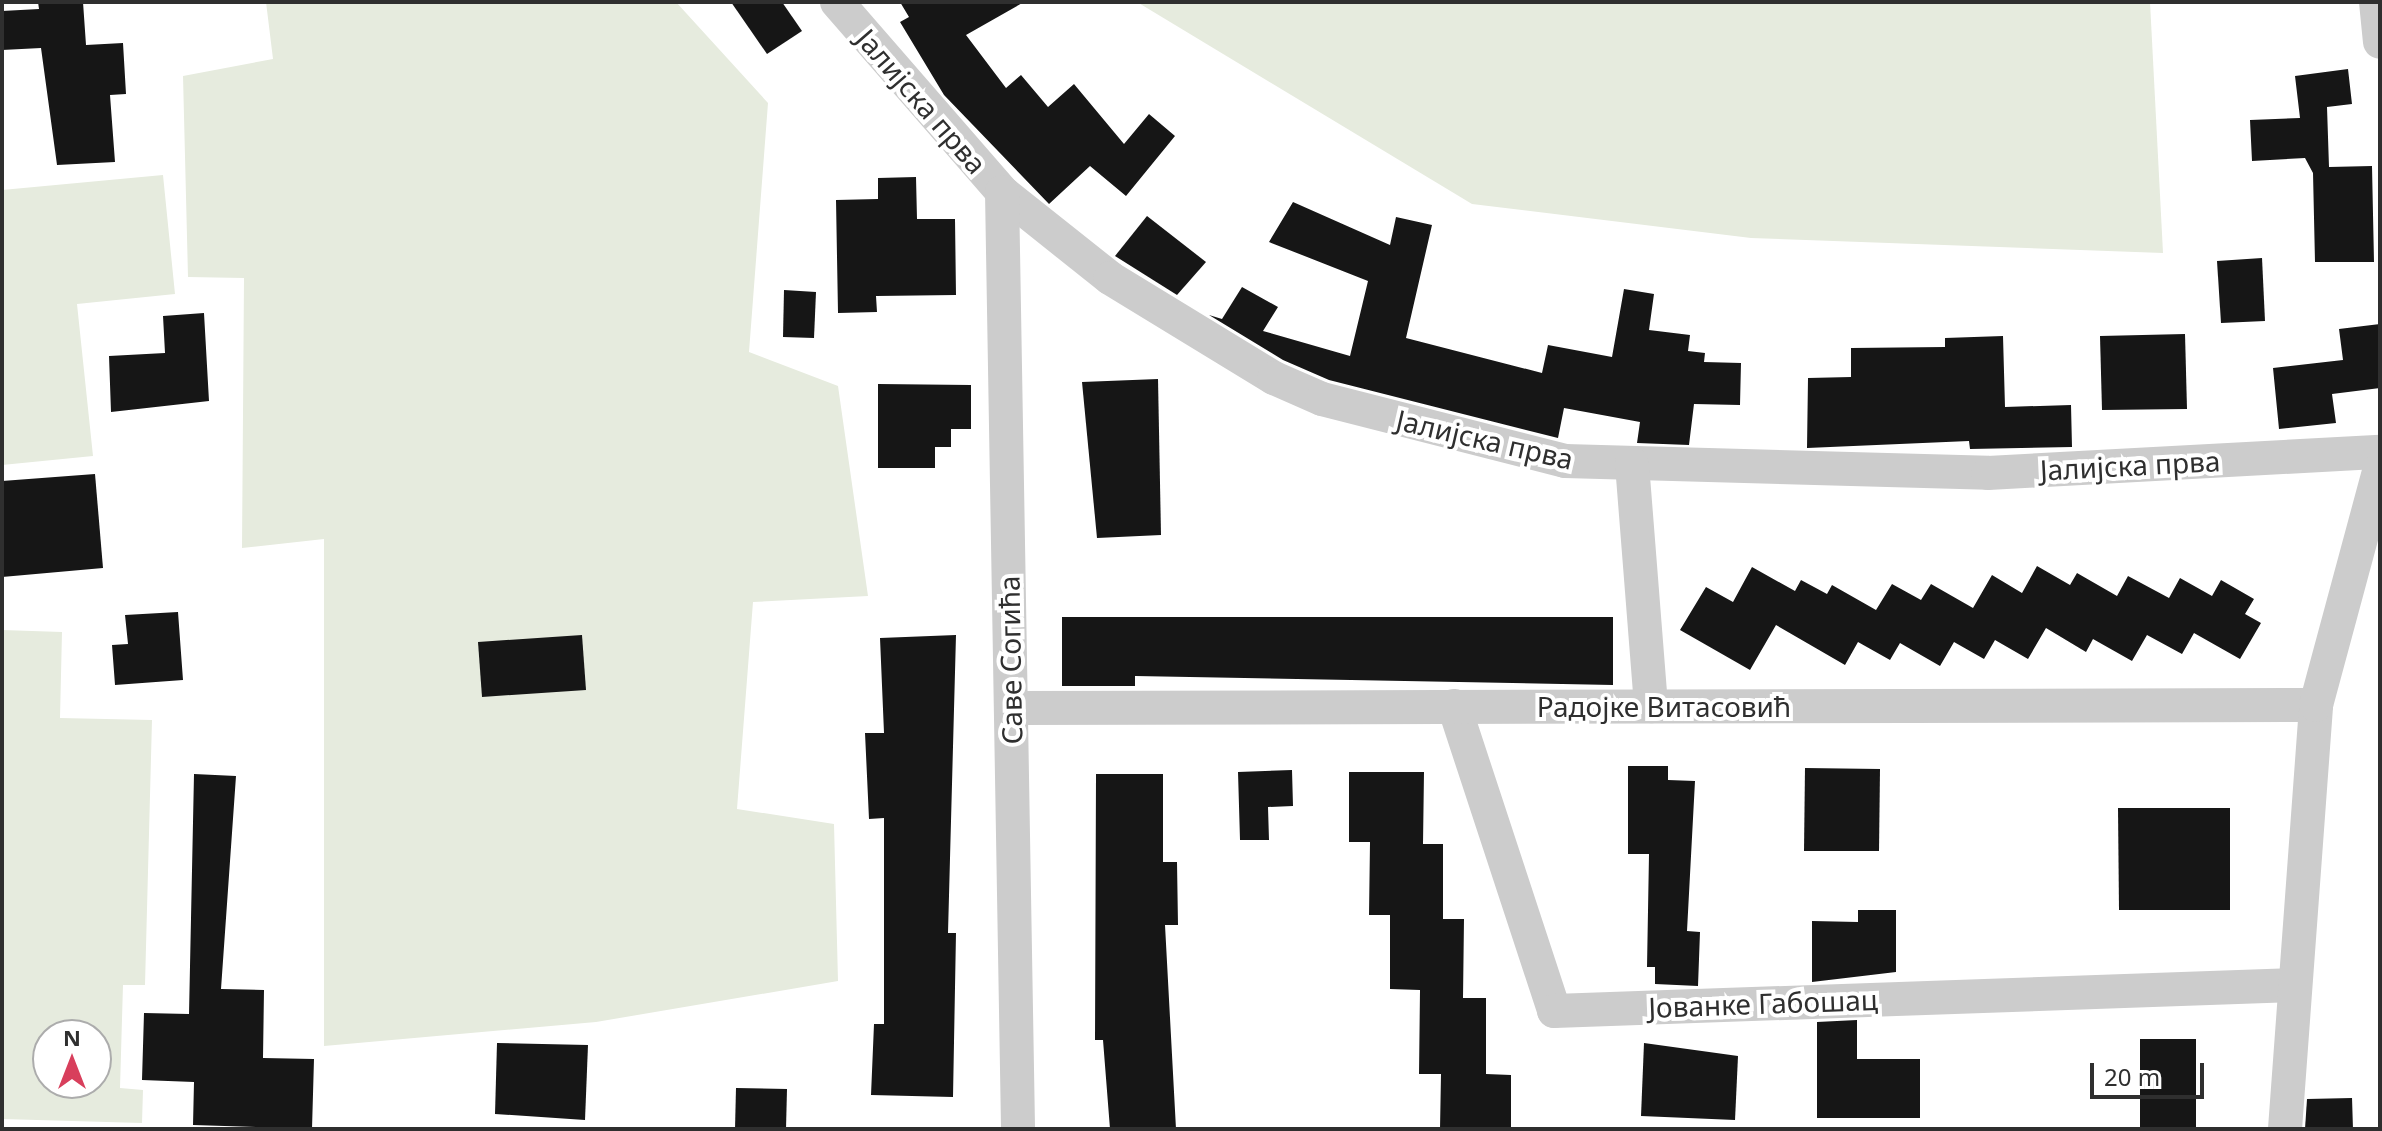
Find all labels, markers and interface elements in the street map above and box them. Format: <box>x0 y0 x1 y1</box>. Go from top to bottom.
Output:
street label: Јалијска прва <box>850 22 994 180</box>
street label: Јалијска прва <box>1393 402 1577 476</box>
street label: Јалијска прва <box>2039 443 2221 487</box>
street label: Саве Согића <box>992 575 1028 745</box>
street label: Радојке Витасовић <box>1537 689 1791 723</box>
street label: Јованке Габошац <box>1648 982 1878 1024</box>
north arrow <box>32 1019 112 1099</box>
text: N <box>63 1022 81 1052</box>
scale bar <box>2094 1047 2208 1097</box>
text: 20 m <box>2104 1060 2160 1093</box>

